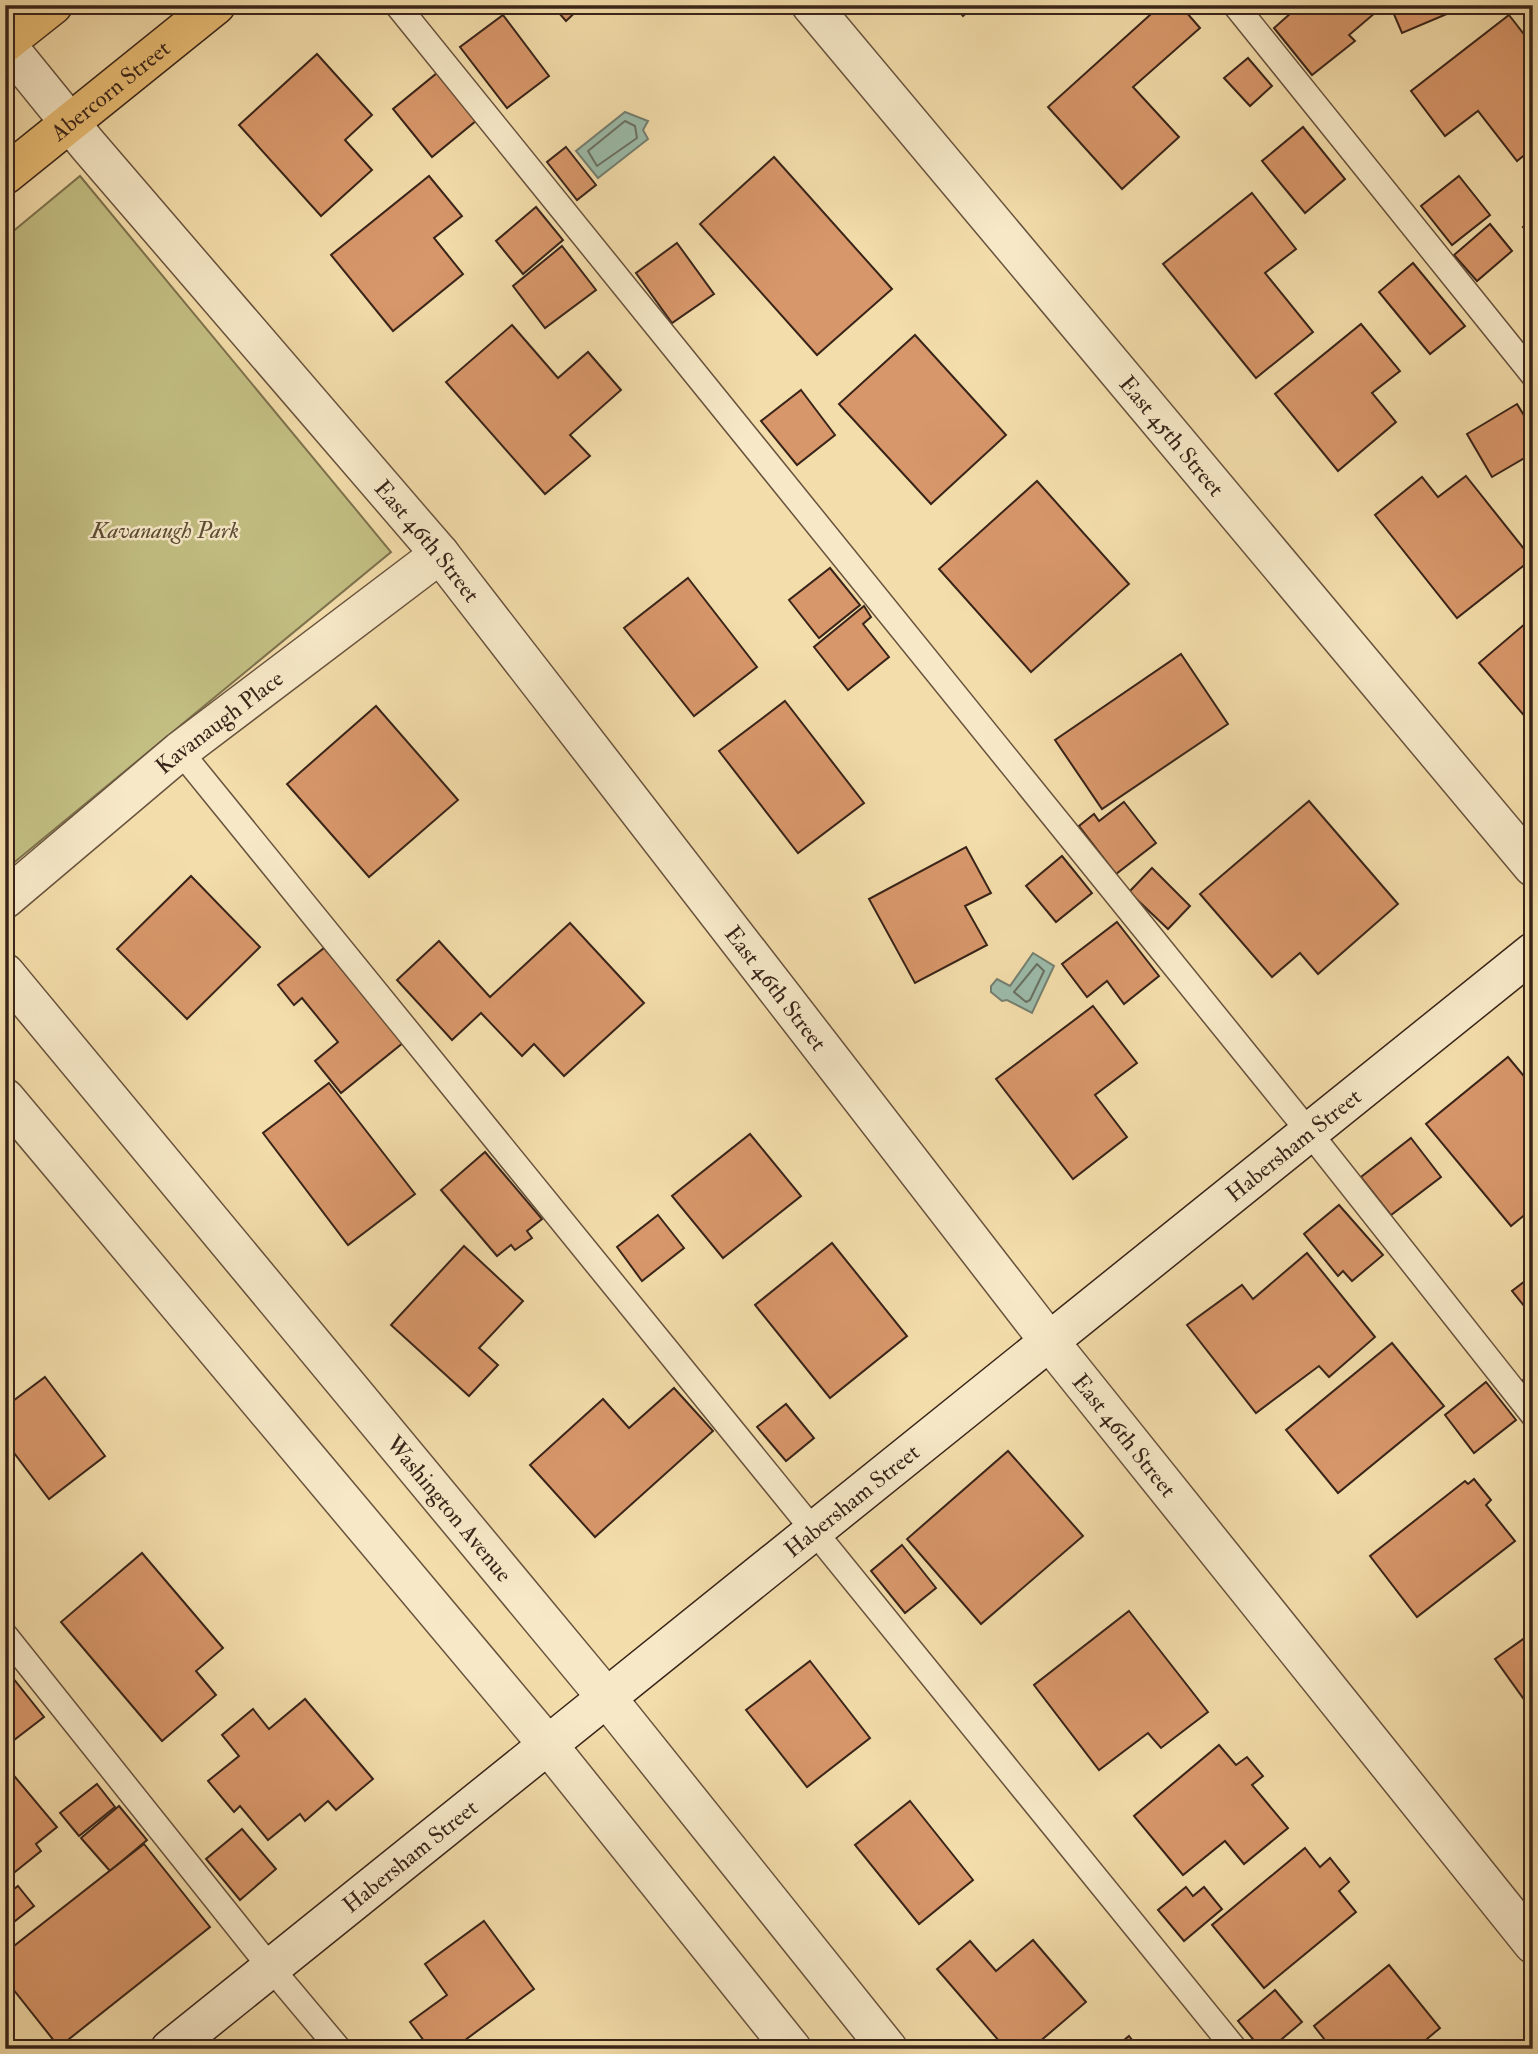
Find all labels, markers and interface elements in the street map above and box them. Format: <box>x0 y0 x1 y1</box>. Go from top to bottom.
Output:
street label: Abercorn Street <box>44 33 176 148</box>
street label: East 45th Street <box>1113 370 1231 502</box>
street label: East 46th Street <box>368 474 486 608</box>
park label: Kavanaugh Park <box>90 516 239 545</box>
street label: Kavanaugh Place <box>149 663 289 780</box>
street label: East 46th Street <box>719 920 833 1056</box>
street label: Habersham Street <box>1220 1082 1367 1208</box>
street label: East 46th Street <box>1066 1368 1183 1503</box>
street label: Washington Avenue <box>380 1429 519 1588</box>
street label: Habersham Street <box>778 1437 925 1564</box>
street label: Habersham Street <box>336 1793 483 1919</box>

